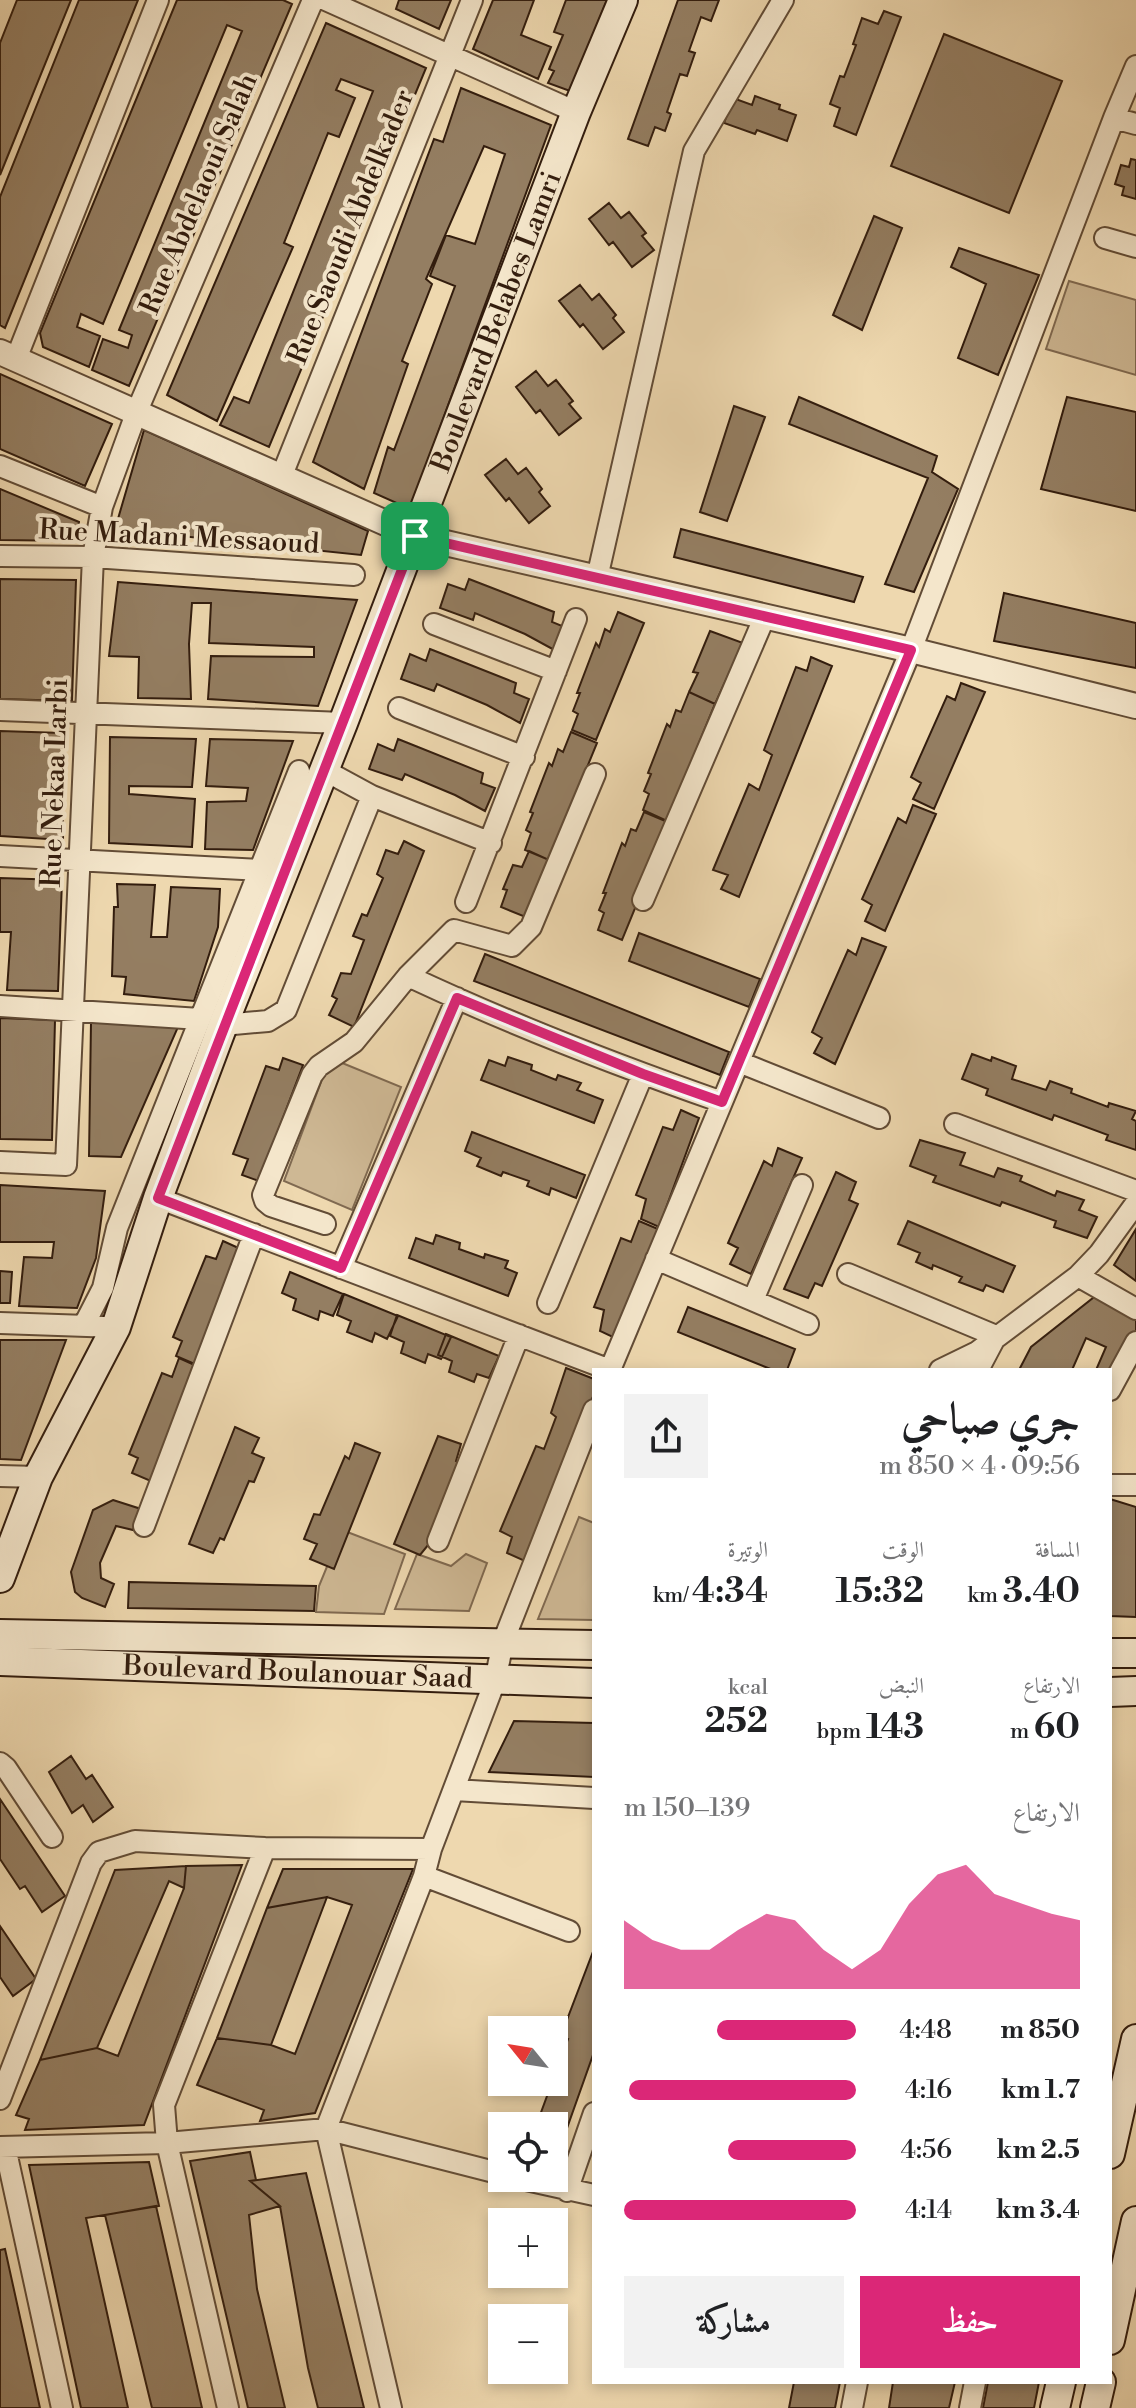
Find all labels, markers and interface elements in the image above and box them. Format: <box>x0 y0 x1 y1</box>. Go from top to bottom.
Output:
street label: Rue Abdelaoui Salah <box>132 68 266 320</box>
street label: Rue Saoudi Abdelkader <box>280 85 422 369</box>
street label: Boulevard Belabes Lamri <box>423 166 569 478</box>
pin <box>381 502 449 570</box>
street label: Rue Madani Messaoud <box>38 512 320 562</box>
icon: arrive <box>393 514 437 558</box>
street label: Rue Nekaa Larbi <box>34 678 76 888</box>
text: جري صباحي <box>901 1392 1080 1447</box>
button: share <box>624 1394 708 1478</box>
text: 09:56 · 4 × 850 m <box>879 1450 1080 1482</box>
text: الوتيرة <box>727 1537 768 1564</box>
text: الوقت <box>882 1537 924 1564</box>
text: المسافة <box>1035 1537 1080 1564</box>
text: 4:34 <box>692 1571 768 1613</box>
text: 15:32 <box>836 1571 924 1613</box>
text: 3.40 <box>1003 1571 1080 1613</box>
text: /km <box>653 1582 692 1609</box>
text: km <box>967 1582 1003 1609</box>
street label: Boulevard Boulanouar Saad <box>121 1648 473 1696</box>
text: النبض <box>879 1673 924 1700</box>
text: الارتفاع <box>1023 1673 1080 1700</box>
text: kcal <box>728 1674 768 1701</box>
text: 252 <box>704 1701 768 1743</box>
text: 143 <box>866 1707 924 1749</box>
text: 60 <box>1034 1707 1080 1749</box>
text: bpm <box>817 1718 866 1745</box>
text: m <box>1010 1718 1034 1745</box>
text: 139–150 m <box>624 1792 750 1824</box>
text: الارتفاع <box>1013 1797 1080 1829</box>
text: 4:48 <box>899 2014 952 2046</box>
text: 850 m <box>1001 2014 1080 2046</box>
north arrow <box>488 2016 568 2096</box>
map controls <box>488 2016 568 2384</box>
text: 4:16 <box>905 2074 952 2106</box>
text: 1.7 km <box>1001 2074 1080 2106</box>
button: locate <box>488 2112 568 2192</box>
text: 4:56 <box>901 2134 952 2166</box>
text: 2.5 km <box>997 2134 1080 2166</box>
text: 4:14 <box>905 2194 952 2226</box>
text: 3.4 km <box>996 2194 1080 2226</box>
button: + <box>488 2208 568 2288</box>
button: مشاركة <box>624 2276 844 2368</box>
button: حفظ <box>860 2276 1080 2368</box>
button: − <box>488 2304 568 2384</box>

